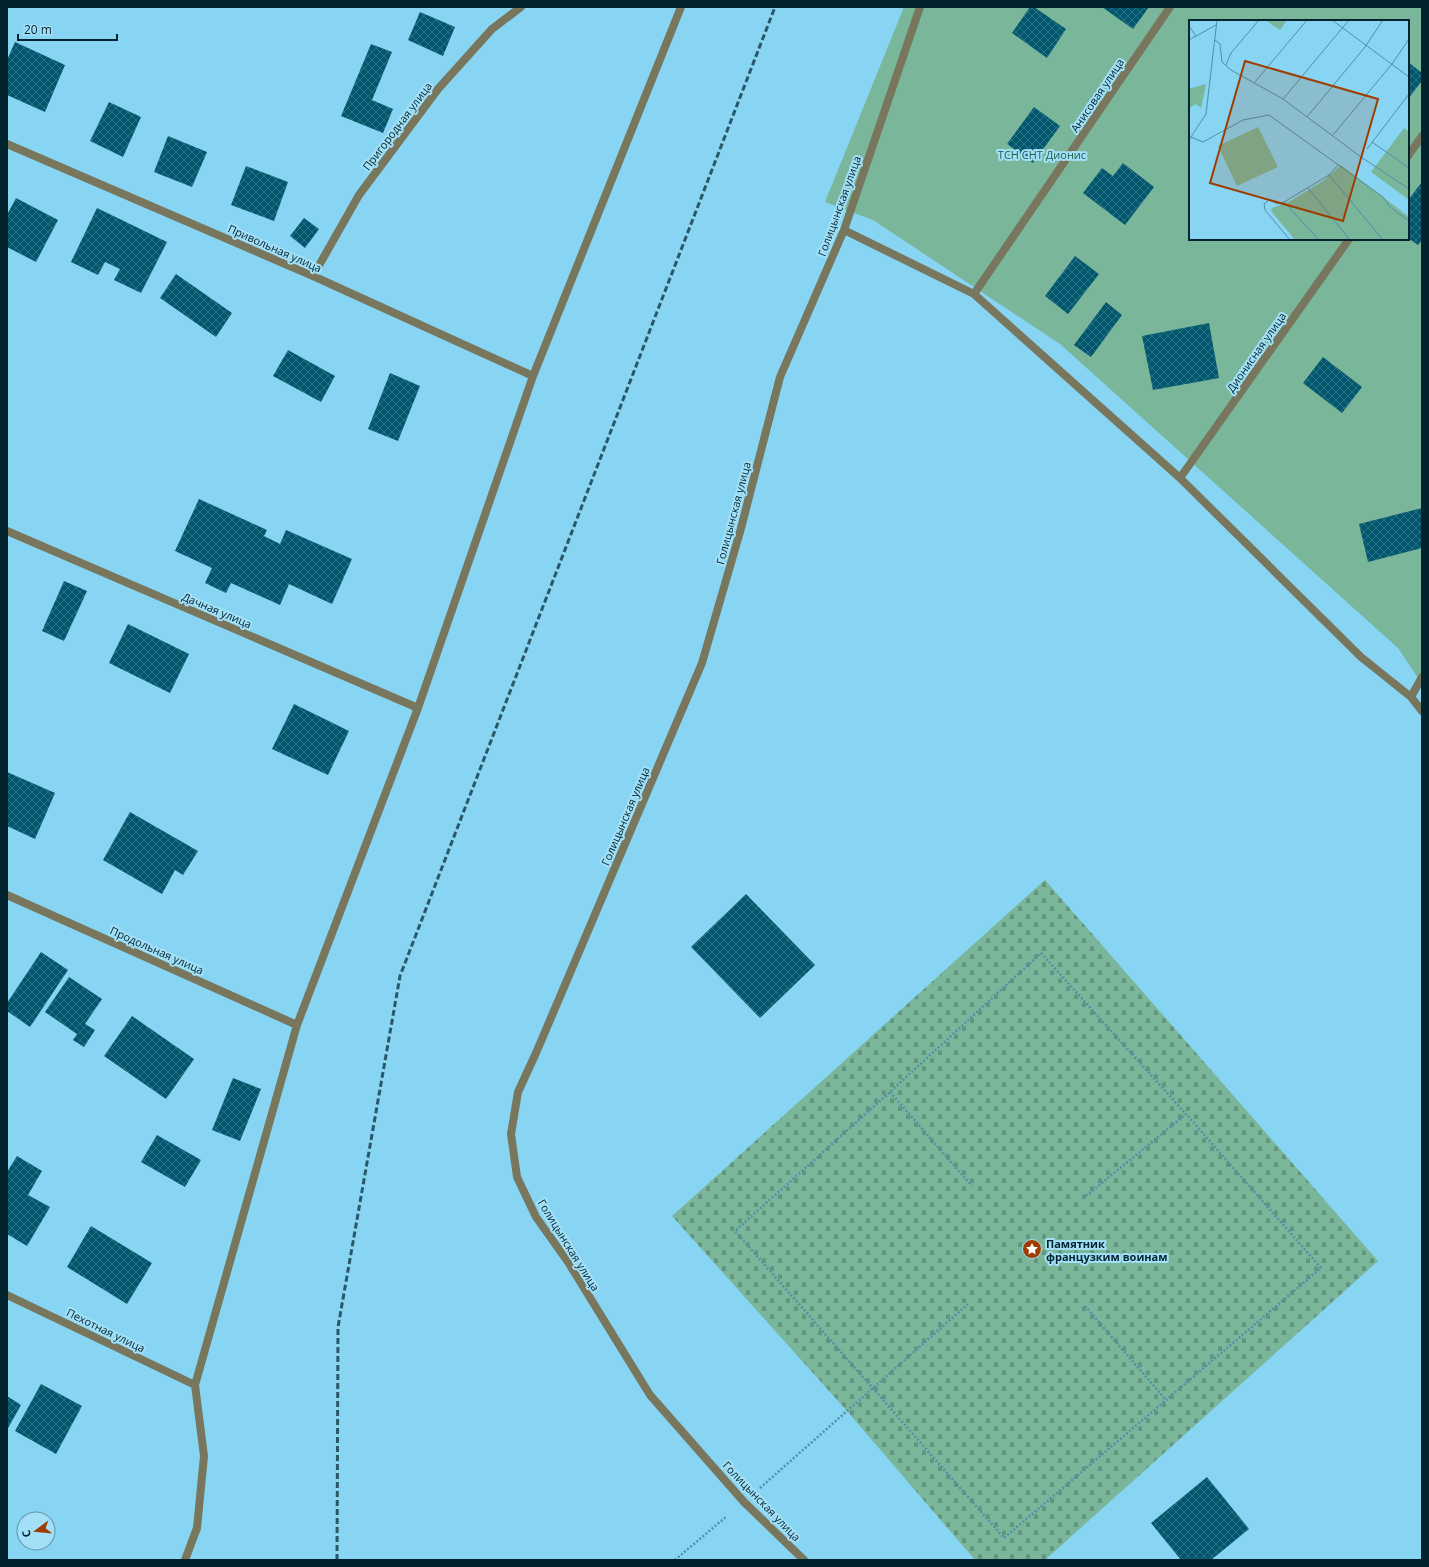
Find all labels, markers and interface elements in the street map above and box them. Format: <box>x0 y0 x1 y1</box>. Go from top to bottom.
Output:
scale bar <box>18 16 117 42</box>
inset map <box>1189 20 1409 240</box>
text: 20 m <box>24 21 52 38</box>
street label: Анисовая улица <box>1067 55 1127 135</box>
street label: Пригородная улица <box>359 79 435 173</box>
park label: ТСН СНТ Дионис <box>998 147 1086 162</box>
street label: Голицынская улица <box>814 154 864 258</box>
street label: Привольная улица <box>226 221 324 275</box>
street label: Дионисная улица <box>1223 309 1289 395</box>
street label: Голицынская улица <box>712 460 754 566</box>
street label: Дачная улица <box>180 589 254 631</box>
street label: Голицынская улица <box>597 764 653 868</box>
street label: Продольная улица <box>108 923 206 977</box>
street label: Голицынская улица <box>535 1196 603 1294</box>
place label: Памятник французким воинам <box>1046 1236 1168 1264</box>
place icon: Памятник французким воинам <box>1021 1238 1043 1260</box>
street label: Пехотная улица <box>64 1305 148 1355</box>
street label: Голицынская улица <box>720 1458 804 1544</box>
north arrow <box>16 1511 56 1551</box>
text: С <box>18 1528 34 1539</box>

